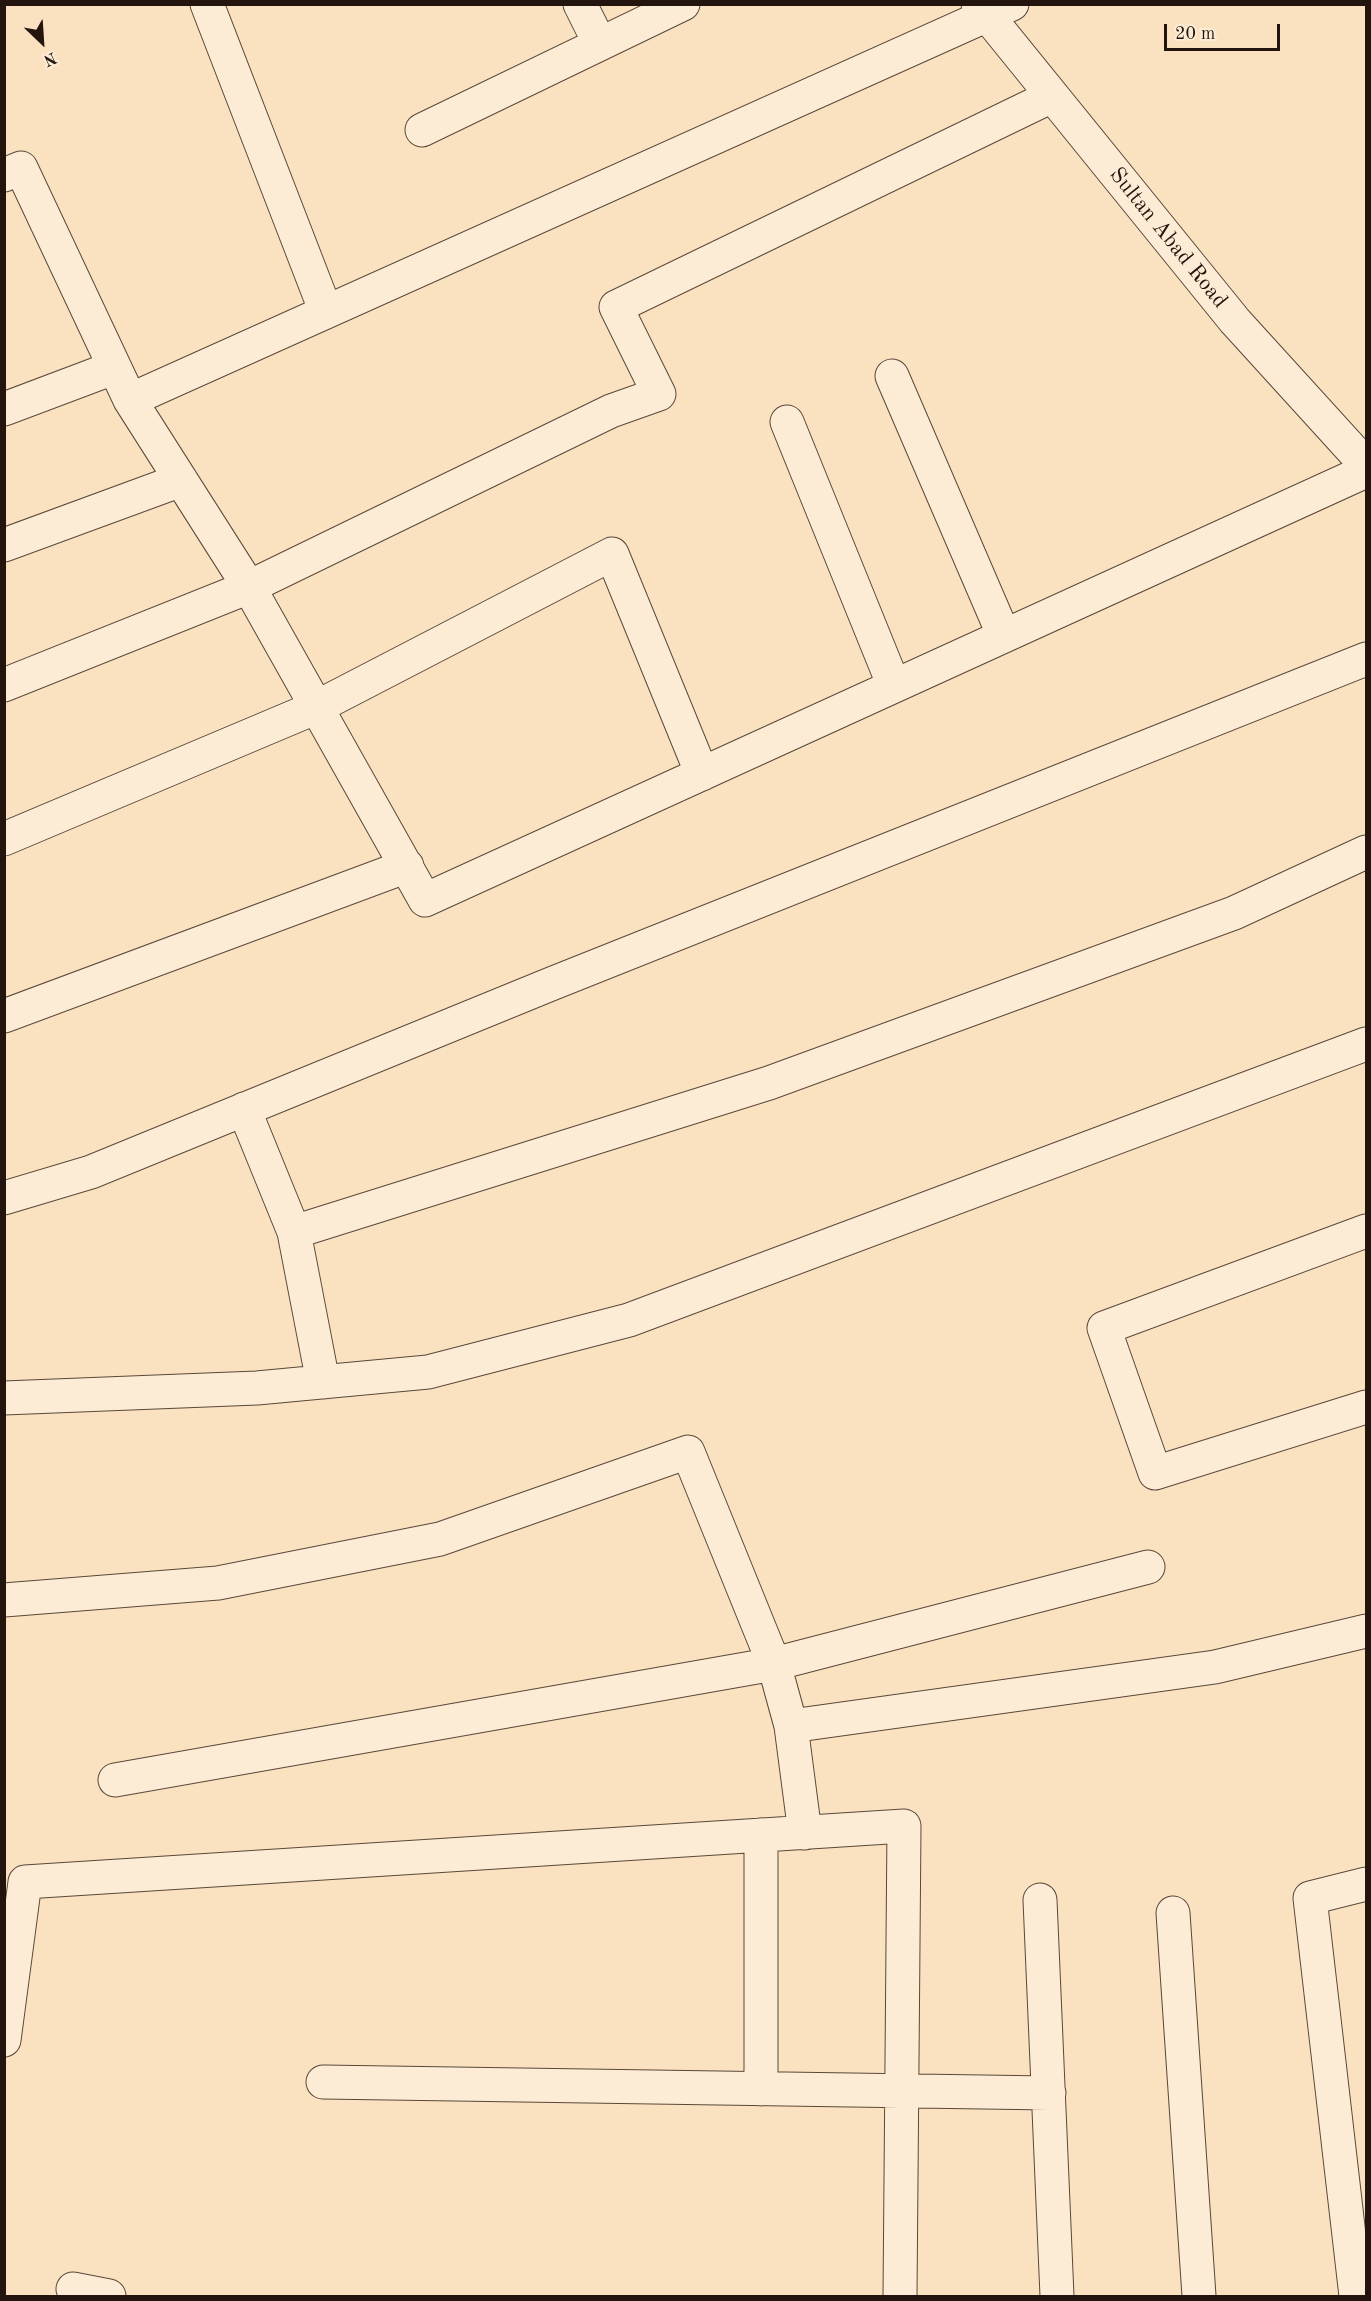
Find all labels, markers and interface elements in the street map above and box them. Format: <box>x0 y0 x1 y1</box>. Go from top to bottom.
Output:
north arrow <box>12 12 72 72</box>
scale bar <box>1167 12 1282 50</box>
text: 20 m <box>1175 25 1215 43</box>
text: N <box>41 48 59 68</box>
street label: Sultan Abad Road <box>1103 162 1233 314</box>

